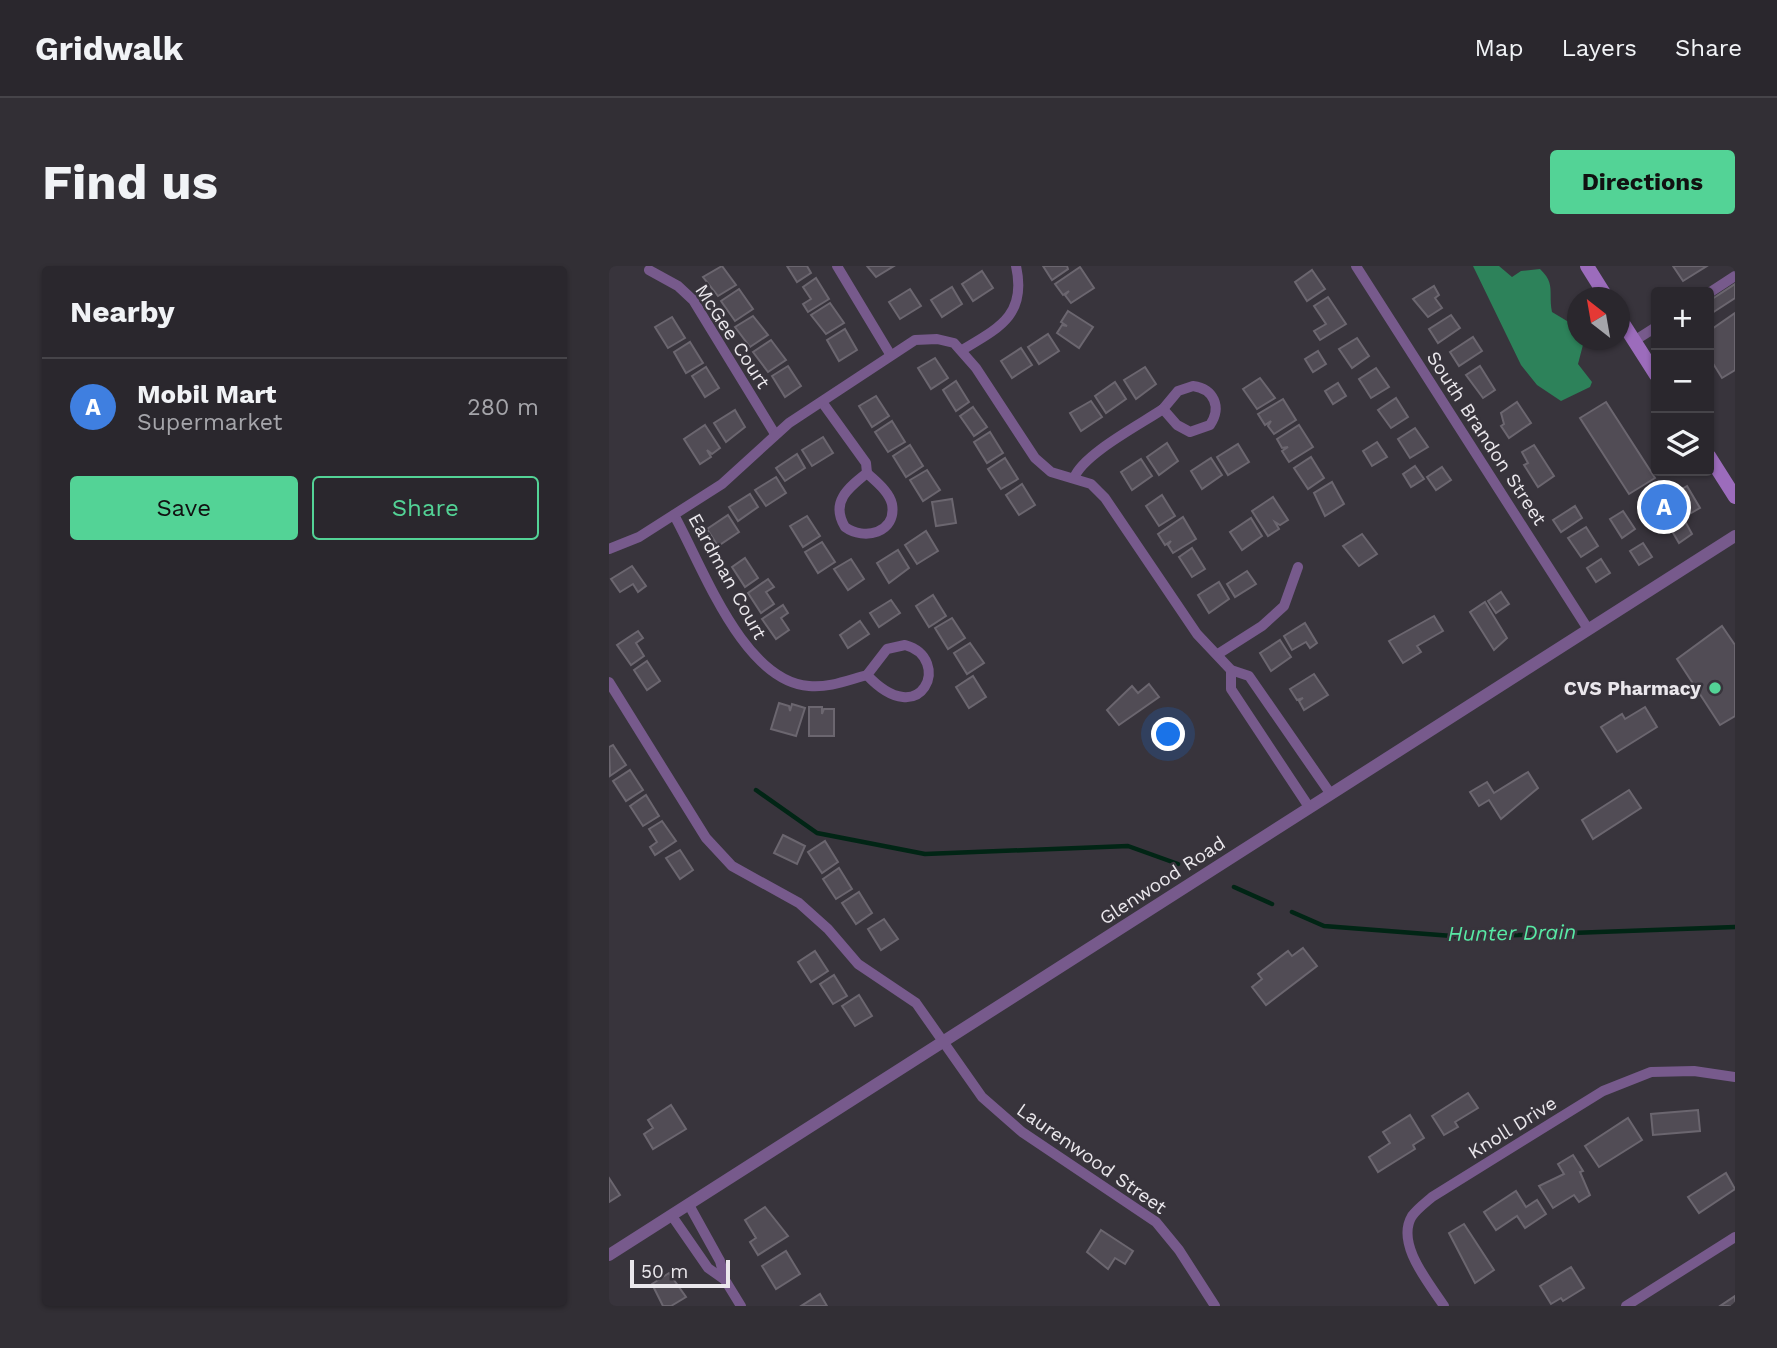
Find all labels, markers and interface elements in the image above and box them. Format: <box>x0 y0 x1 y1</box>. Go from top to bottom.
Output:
text: Gridwalk <box>35 29 183 68</box>
text: Map <box>1475 34 1523 62</box>
text: Layers <box>1561 34 1637 62</box>
text: Share <box>1675 34 1742 62</box>
button: Directions <box>1550 150 1735 214</box>
text: Find us <box>42 153 218 211</box>
street label: McGee Court <box>690 280 775 393</box>
north arrow <box>1567 287 1630 350</box>
map controls <box>1651 287 1714 476</box>
button: + <box>1651 287 1714 350</box>
text: Nearby <box>70 294 175 329</box>
street label: South Brandon Street <box>1422 347 1551 530</box>
button: − <box>1651 350 1714 413</box>
text: Mobil Mart <box>137 379 276 409</box>
text: A <box>85 394 101 421</box>
text: 280 m <box>467 394 539 421</box>
text: Supermarket <box>137 409 282 436</box>
button: layers <box>1651 413 1714 476</box>
button: Save <box>70 476 298 540</box>
button: Share <box>312 476 539 540</box>
pin: A <box>1641 481 1687 533</box>
street label: Eardman Court <box>683 509 772 643</box>
place label: CVS Pharmacy <box>1564 677 1701 700</box>
marker: CVS Pharmacy <box>1707 680 1723 696</box>
your location <box>1151 717 1185 751</box>
street label: Glenwood Road <box>1095 831 1229 930</box>
water label: Hunter Drain <box>1447 919 1577 946</box>
street label: Knoll Drive <box>1464 1091 1561 1164</box>
street label: Laurenwood Street <box>1012 1098 1171 1219</box>
scale bar <box>630 1257 730 1289</box>
text: 50 m <box>641 1260 688 1283</box>

